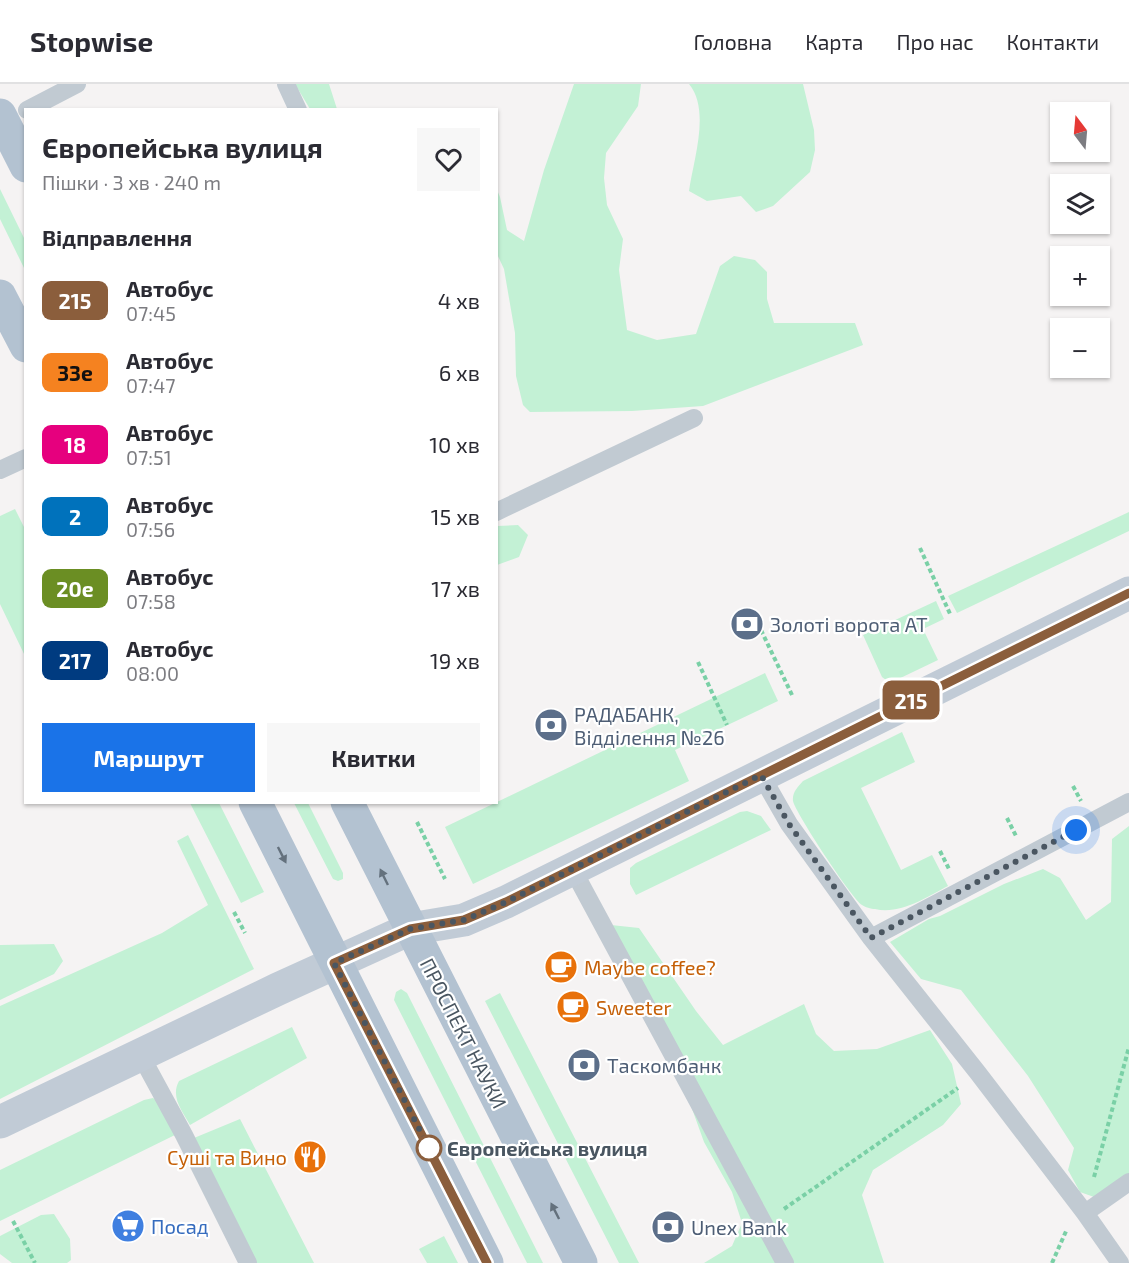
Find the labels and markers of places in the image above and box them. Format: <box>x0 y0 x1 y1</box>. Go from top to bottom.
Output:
bank icon: Золоті ворота АТ <box>729 606 765 642</box>
place label: Золоті ворота АТ <box>770 612 928 636</box>
place label: РАДАБАНК, Відділення №26 <box>574 702 725 749</box>
bank icon: РАДАБАНК, Відділення №26 <box>533 707 569 743</box>
cafe icon: Maybe coffee? <box>543 949 579 985</box>
place label: Maybe coffee? <box>584 955 716 979</box>
cafe icon: Sweeter <box>555 989 591 1025</box>
place label: Sweeter <box>596 995 671 1019</box>
bank icon: Таскомбанк <box>566 1047 602 1083</box>
place label: Таскомбанк <box>607 1053 722 1077</box>
marker: Європейська вулиця <box>416 1135 442 1161</box>
place label: Європейська вулиця <box>447 1136 648 1160</box>
restaurant icon: Суші та Вино <box>292 1139 328 1175</box>
place label: Суші та Вино <box>167 1145 287 1170</box>
supermarket icon: Посад <box>110 1208 146 1244</box>
bank icon: Unex Bank <box>650 1209 686 1245</box>
place label: Посад <box>151 1214 208 1238</box>
place label: Unex Bank <box>691 1215 787 1239</box>

